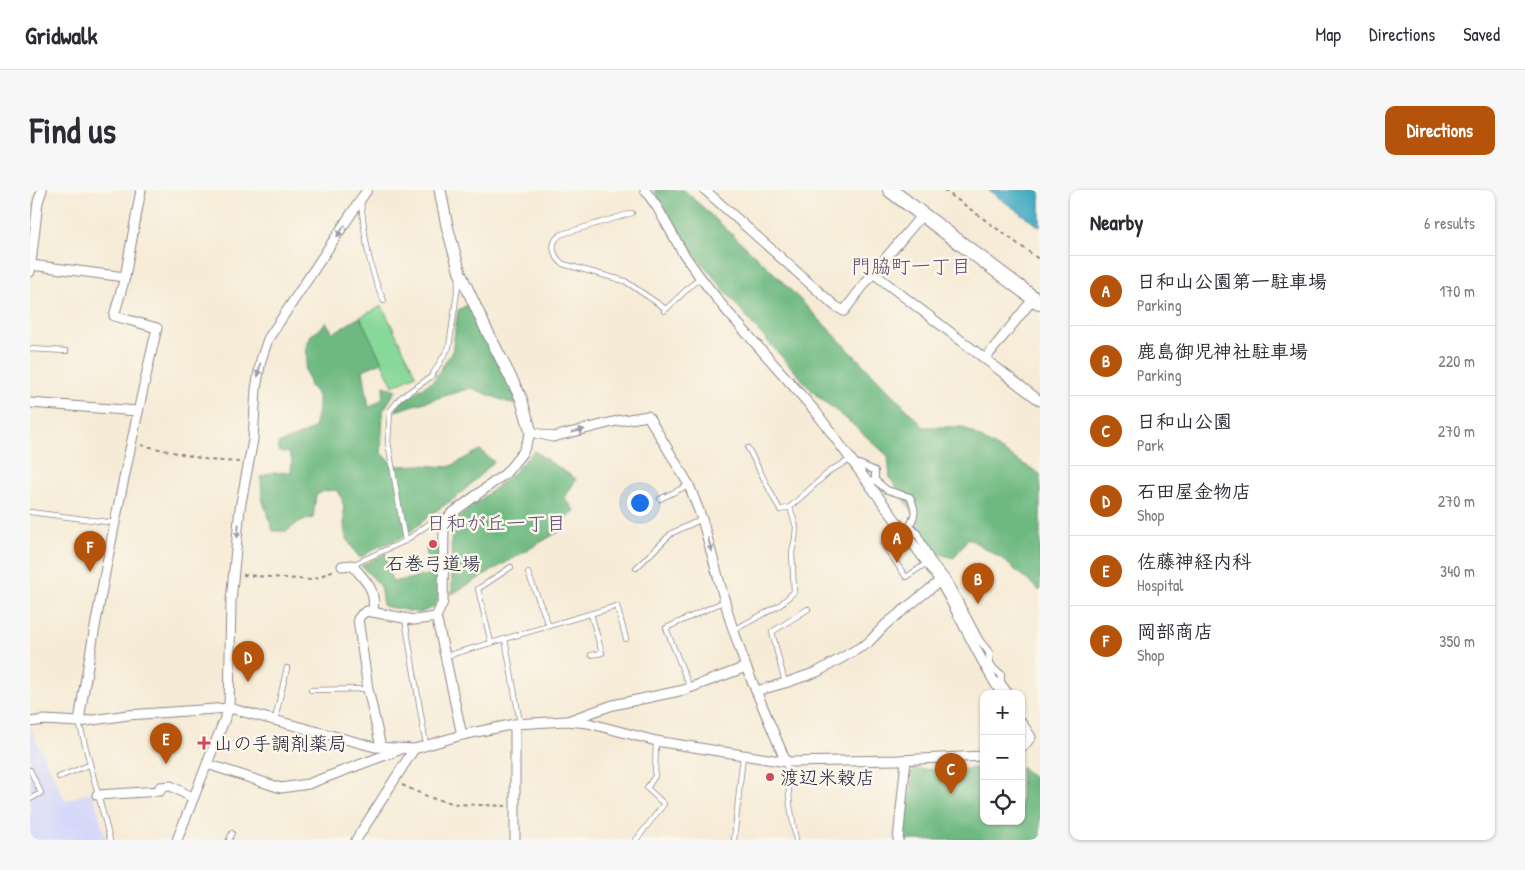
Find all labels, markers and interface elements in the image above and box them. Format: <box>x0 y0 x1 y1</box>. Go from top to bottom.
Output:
text: Gridwalk <box>25 19 97 51</box>
text: Map <box>1316 22 1341 47</box>
text: Directions <box>1369 22 1435 47</box>
text: Saved <box>1463 22 1500 47</box>
button: Directions <box>1385 106 1495 155</box>
text: Find us <box>30 107 116 154</box>
text: Nearby <box>1090 208 1143 237</box>
text: 6 results <box>1424 212 1475 234</box>
one-way arrow <box>336 224 346 238</box>
district label: 門脇町一丁目 <box>851 252 971 279</box>
text: 日和山公園第一駐車場 <box>1137 268 1327 294</box>
text: A <box>1102 280 1110 302</box>
text: 170 m <box>1440 280 1475 302</box>
text: Parking <box>1137 294 1182 316</box>
text: 鹿島御児神社駐車場 <box>1137 338 1308 364</box>
text: B <box>1102 350 1110 372</box>
text: 220 m <box>1438 350 1475 372</box>
one-way arrow <box>255 362 263 378</box>
text: Parking <box>1137 364 1182 386</box>
text: 日和山公園 <box>1137 408 1232 434</box>
text: C <box>1102 420 1110 442</box>
text: 270 m <box>1438 420 1475 442</box>
one-way arrow <box>571 426 586 434</box>
text: Park <box>1137 434 1164 456</box>
text: 石田屋金物店 <box>1137 478 1251 504</box>
your location <box>627 490 653 516</box>
text: D <box>1102 490 1110 512</box>
text: 270 m <box>1438 490 1475 512</box>
text: Shop <box>1137 504 1164 526</box>
district label: 日和が丘一丁目 <box>426 509 566 536</box>
pin: A <box>881 522 913 563</box>
one-way arrow <box>234 523 242 539</box>
pin: F <box>74 531 106 572</box>
marker: 石巻弓道場 <box>427 538 439 550</box>
one-way arrow <box>706 538 714 553</box>
text: 佐藤神経内科 <box>1137 548 1251 574</box>
place label: 石巻弓道場 <box>385 550 481 576</box>
text: E <box>1102 560 1110 582</box>
text: 340 m <box>1440 560 1475 582</box>
pin: B <box>962 563 994 604</box>
text: Hospital <box>1137 574 1184 596</box>
text: 岡部商店 <box>1137 618 1213 644</box>
text: F <box>1103 630 1109 652</box>
text: 350 m <box>1439 630 1475 652</box>
pin: D <box>232 641 264 682</box>
text: Shop <box>1137 644 1164 666</box>
map controls <box>980 690 1025 825</box>
button: + <box>980 690 1025 735</box>
pin: E <box>150 723 182 764</box>
place label: 山の手調剤薬局 <box>214 730 347 756</box>
button: − <box>980 735 1025 780</box>
marker: 山の手調剤薬局 <box>198 737 210 749</box>
pin: C <box>935 753 967 794</box>
place label: 渡辺米穀店 <box>780 764 875 790</box>
marker: 渡辺米穀店 <box>764 771 776 783</box>
button: locate <box>980 780 1025 825</box>

